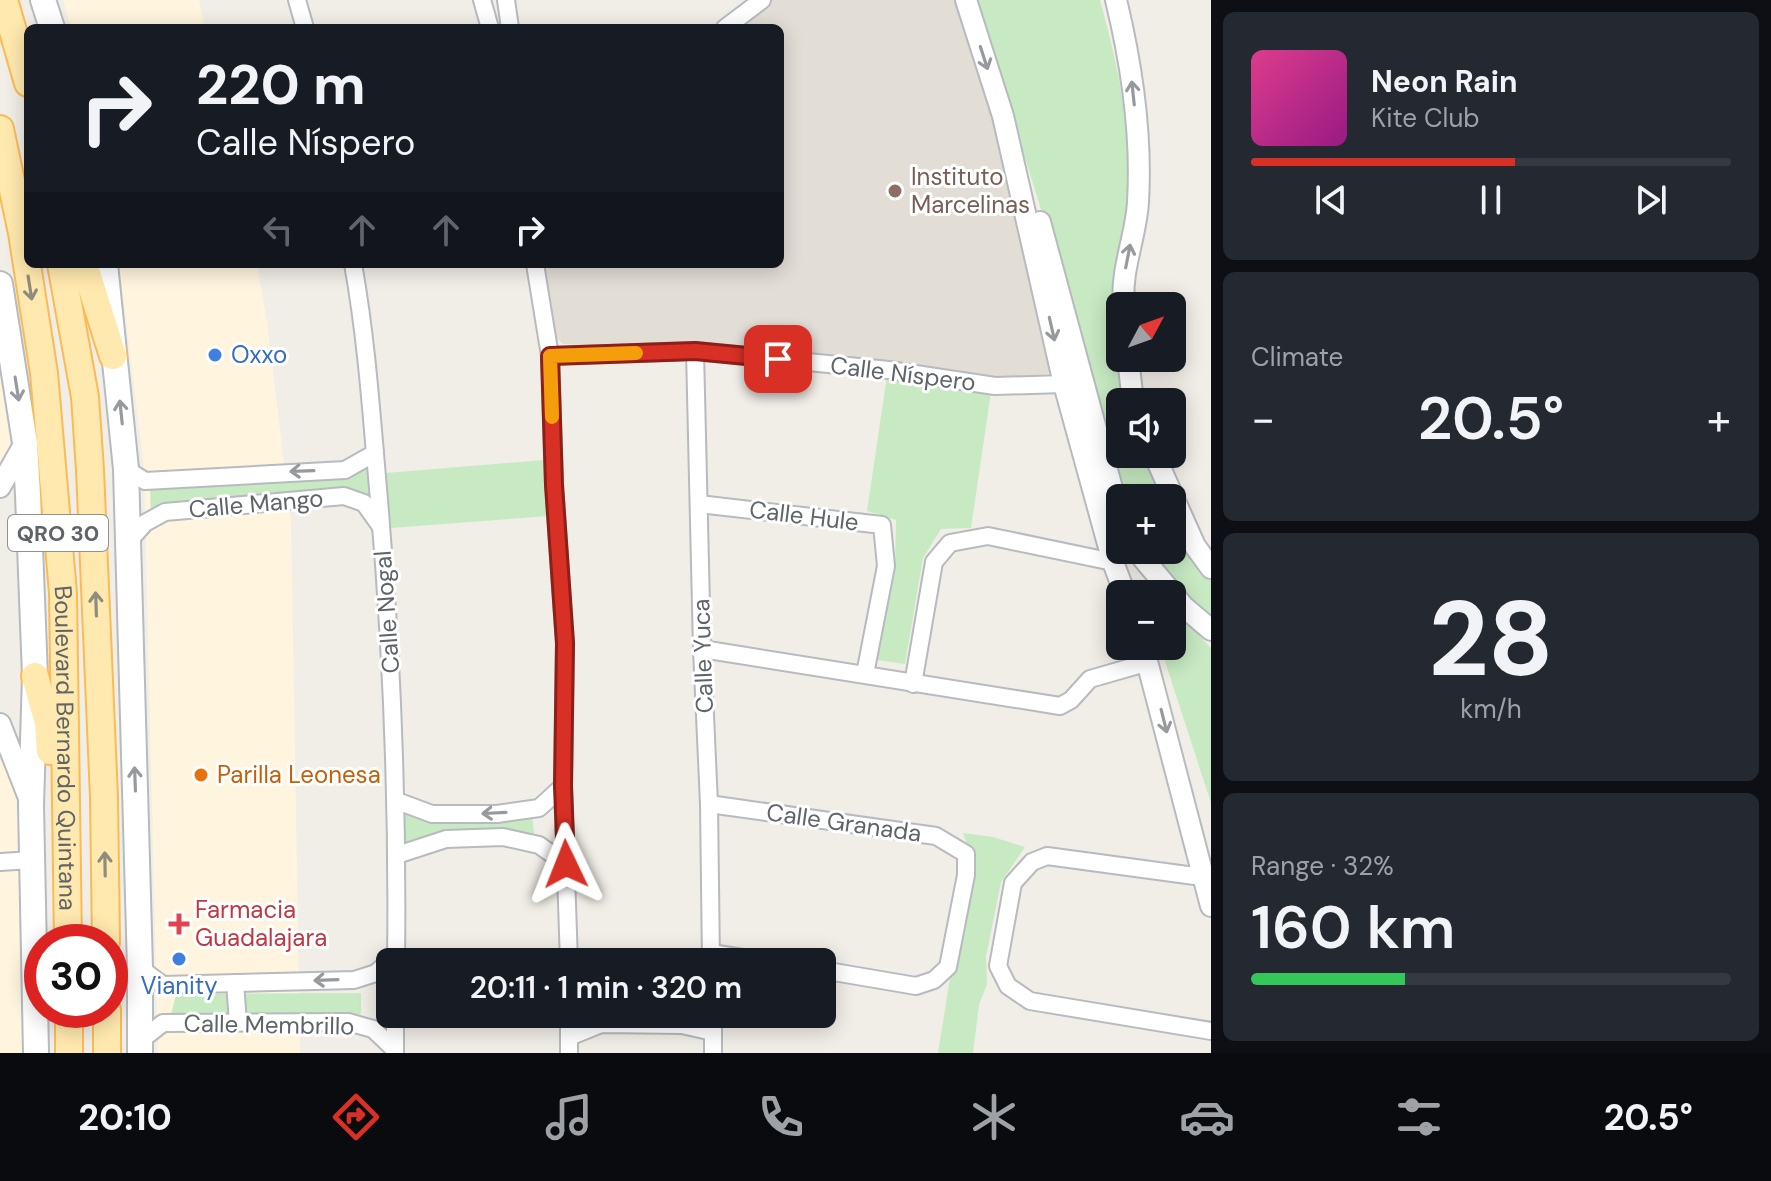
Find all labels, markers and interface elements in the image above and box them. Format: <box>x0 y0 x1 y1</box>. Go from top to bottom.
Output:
one-way arrow <box>978 45 993 70</box>
text: 220 m <box>196 48 366 121</box>
icon: right <box>64 56 168 160</box>
text: Neon Rain <box>1371 62 1517 101</box>
one-way arrow <box>1125 80 1140 107</box>
text: Kite Club <box>1371 101 1480 135</box>
text: Calle Níspero <box>196 119 415 166</box>
place label: Instituto Marcelinas <box>911 161 1030 220</box>
icon: previous <box>1309 178 1353 222</box>
icon: pause <box>1469 178 1513 222</box>
icon: next <box>1629 178 1673 222</box>
marker: Instituto Marcelinas <box>886 182 904 200</box>
icon: left <box>256 208 300 252</box>
icon: ahead <box>340 208 384 252</box>
icon: ahead <box>424 208 468 252</box>
icon: right <box>508 208 552 252</box>
one-way arrow <box>1122 244 1137 269</box>
one-way arrow <box>23 275 38 300</box>
north arrow <box>1106 292 1186 372</box>
map controls <box>1106 292 1186 660</box>
one-way arrow <box>1045 315 1060 341</box>
pin <box>744 325 812 393</box>
icon: arrive <box>756 337 800 381</box>
place label: Oxxo <box>231 339 287 370</box>
text: Climate <box>1251 340 1343 374</box>
marker: Oxxo <box>206 346 224 364</box>
street label: Calle Níspero <box>829 349 978 398</box>
one-way arrow <box>10 375 25 401</box>
text: 20.5° <box>1418 379 1564 458</box>
button: sound <box>1106 388 1186 468</box>
text: − <box>1251 390 1275 448</box>
text: + <box>1707 390 1731 448</box>
one-way arrow <box>113 399 128 426</box>
one-way arrow <box>289 464 316 479</box>
street label: Calle Mango <box>187 482 325 525</box>
button: + <box>1106 484 1186 564</box>
street label: Calle Hule <box>748 493 861 538</box>
road number: QRO 30 <box>8 515 108 551</box>
street label: Calle Nogal <box>367 550 406 675</box>
text: 28 <box>1428 572 1554 707</box>
button: − <box>1106 580 1186 660</box>
street label: Boulevard Bernardo Quintana <box>47 584 84 911</box>
one-way arrow <box>88 591 103 618</box>
street label: Calle Yuca <box>685 598 720 714</box>
text: km/h <box>1460 692 1522 726</box>
one-way arrow <box>1157 708 1172 734</box>
place label: Parilla Leonesa <box>217 759 381 790</box>
one-way arrow <box>127 766 143 793</box>
marker: Parilla Leonesa <box>192 766 210 784</box>
street label: Calle Granada <box>765 796 923 849</box>
one-way arrow <box>481 806 508 821</box>
position arrow <box>524 822 608 906</box>
text: Range · 32% <box>1251 849 1394 883</box>
one-way arrow <box>97 851 112 878</box>
text: 160 km <box>1251 888 1455 967</box>
place label: Farmacia Guadalajara <box>195 894 327 953</box>
marker: Farmacia Guadalajara <box>170 915 188 933</box>
speed limit sign: 30 <box>24 924 128 1028</box>
marker: Vianity <box>170 950 188 968</box>
text: 20:11 · 1 min · 320 m <box>470 968 742 1007</box>
place label: Vianity <box>140 970 218 1001</box>
one-way arrow <box>313 973 340 988</box>
street label: Calle Membrillo <box>183 1008 355 1041</box>
icon: directions <box>328 1089 384 1145</box>
icon: music <box>541 1089 597 1145</box>
icon: phone <box>753 1089 809 1145</box>
icon: climate <box>966 1089 1022 1145</box>
icon: car <box>1179 1089 1235 1145</box>
icon: filters <box>1391 1089 1447 1145</box>
text: 20:10 <box>78 1094 172 1141</box>
text: 20.5° <box>1604 1094 1693 1141</box>

